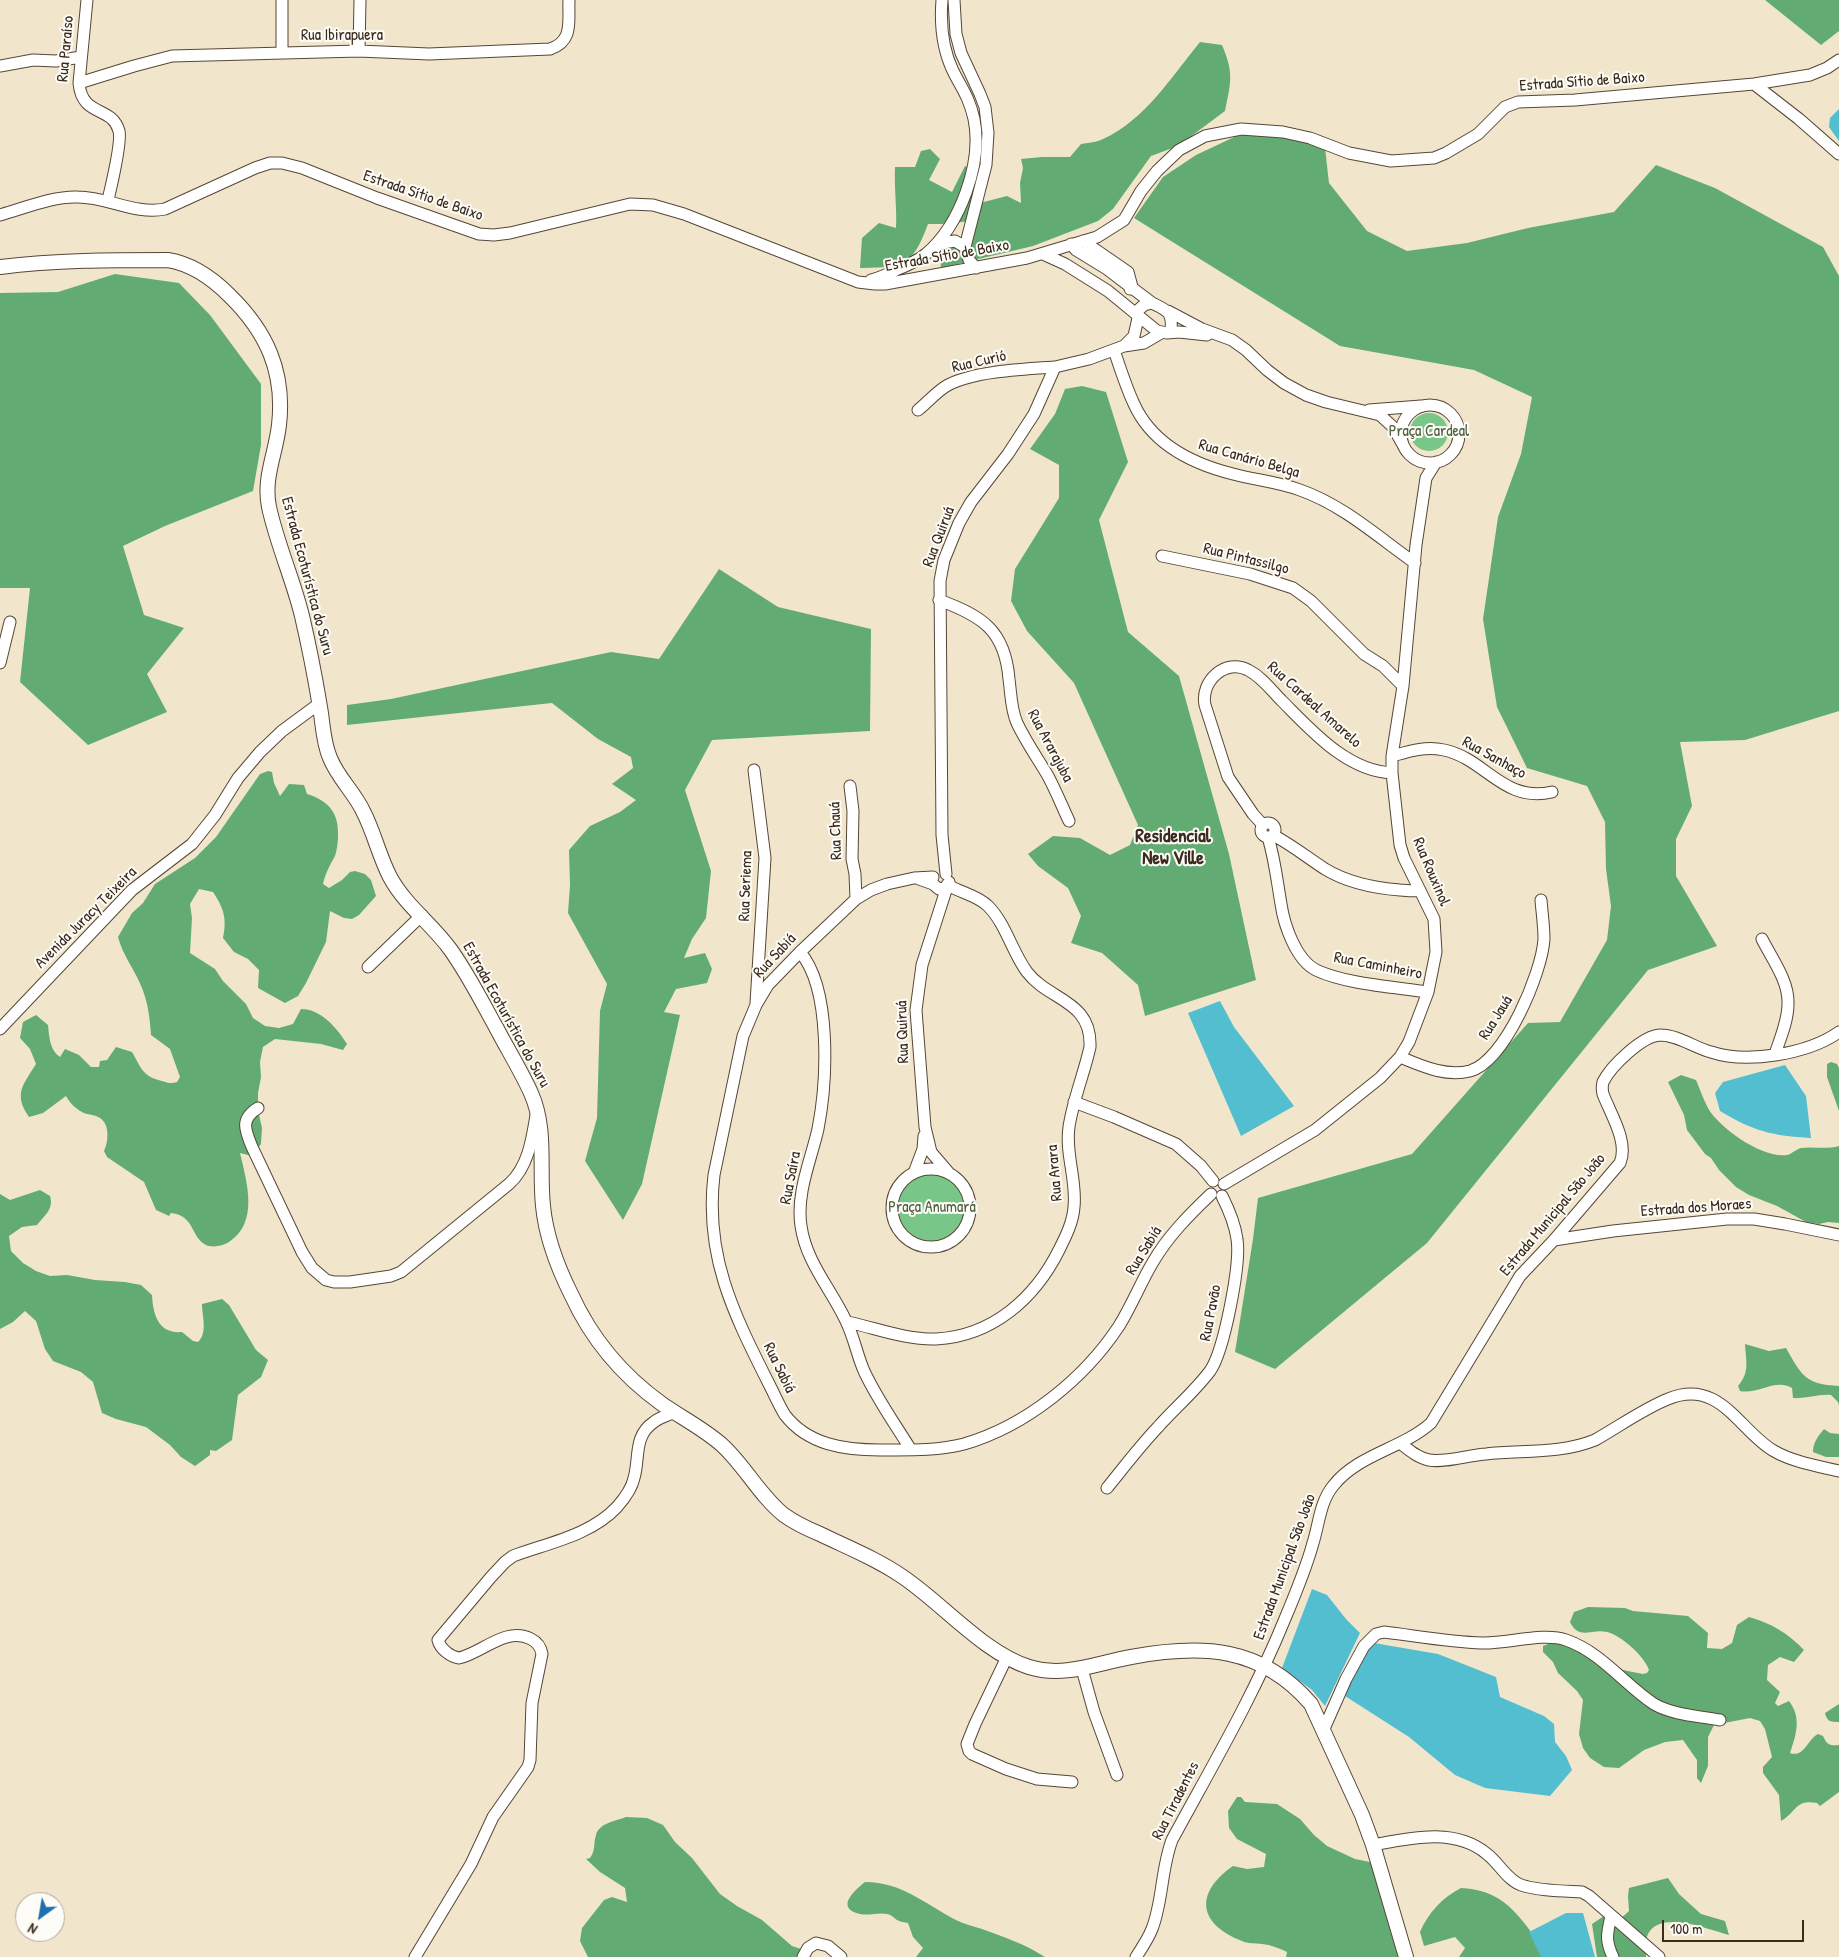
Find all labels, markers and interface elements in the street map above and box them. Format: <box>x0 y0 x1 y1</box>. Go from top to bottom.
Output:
street label: Rua Paraíso <box>54 15 78 83</box>
street label: Rua Ibirapuera <box>301 26 383 46</box>
street label: Estrada Sítio de Baixo <box>1519 68 1645 96</box>
street label: Estrada Sítio de Baixo <box>361 167 485 225</box>
street label: Estrada Sítio de Baixo <box>884 236 1010 276</box>
street label: Rua Curió <box>950 346 1008 378</box>
park label: Praça Cardeal <box>1389 422 1469 442</box>
street label: Rua Canário Belga <box>1196 435 1302 483</box>
street label: Estrada Ecoturística do Suru <box>277 495 337 657</box>
street label: Rua Quiruá <box>919 504 959 570</box>
street label: Rua Pintassilgo <box>1201 539 1291 579</box>
street label: Rua Cardeal Amarelo <box>1263 658 1365 752</box>
street label: Rua Ararajuba <box>1023 706 1077 786</box>
street label: Rua Sanhaço <box>1459 733 1529 783</box>
street label: Rua Chauá <box>825 802 847 860</box>
district label: Residencial New Ville <box>1135 826 1211 870</box>
street label: Rua Rouxinol <box>1408 835 1454 909</box>
street label: Rua Seriema <box>735 850 757 922</box>
street label: Avenida Juracy Teixeira <box>31 863 141 973</box>
street label: Rua Sabiá <box>750 930 800 982</box>
street label: Estrada Ecoturística do Suru <box>458 939 554 1091</box>
street label: Rua Caminheiro <box>1332 948 1424 984</box>
street label: Rua Jauá <box>1475 992 1517 1044</box>
street label: Rua Quiruá <box>892 1000 914 1064</box>
street label: Rua Arara <box>1043 1144 1067 1202</box>
street label: Rua Saíra <box>776 1150 806 1206</box>
street label: Estrada Municipal São João <box>1496 1150 1610 1280</box>
street label: Estrada dos Moraes <box>1640 1195 1752 1221</box>
park label: Praça Anumará <box>888 1198 976 1218</box>
street label: Rua Sabiá <box>1122 1223 1166 1279</box>
street label: Rua Pavão <box>1196 1283 1226 1343</box>
street label: Rua Sabiá <box>759 1340 799 1396</box>
street label: Estrada Municipal São João <box>1250 1491 1320 1643</box>
street label: Rua Tiradentes <box>1148 1759 1204 1843</box>
north arrow <box>15 1892 65 1942</box>
scale bar <box>1664 1910 1806 1942</box>
text: 100 m <box>1670 1918 1703 1939</box>
text: N <box>24 1919 41 1939</box>

